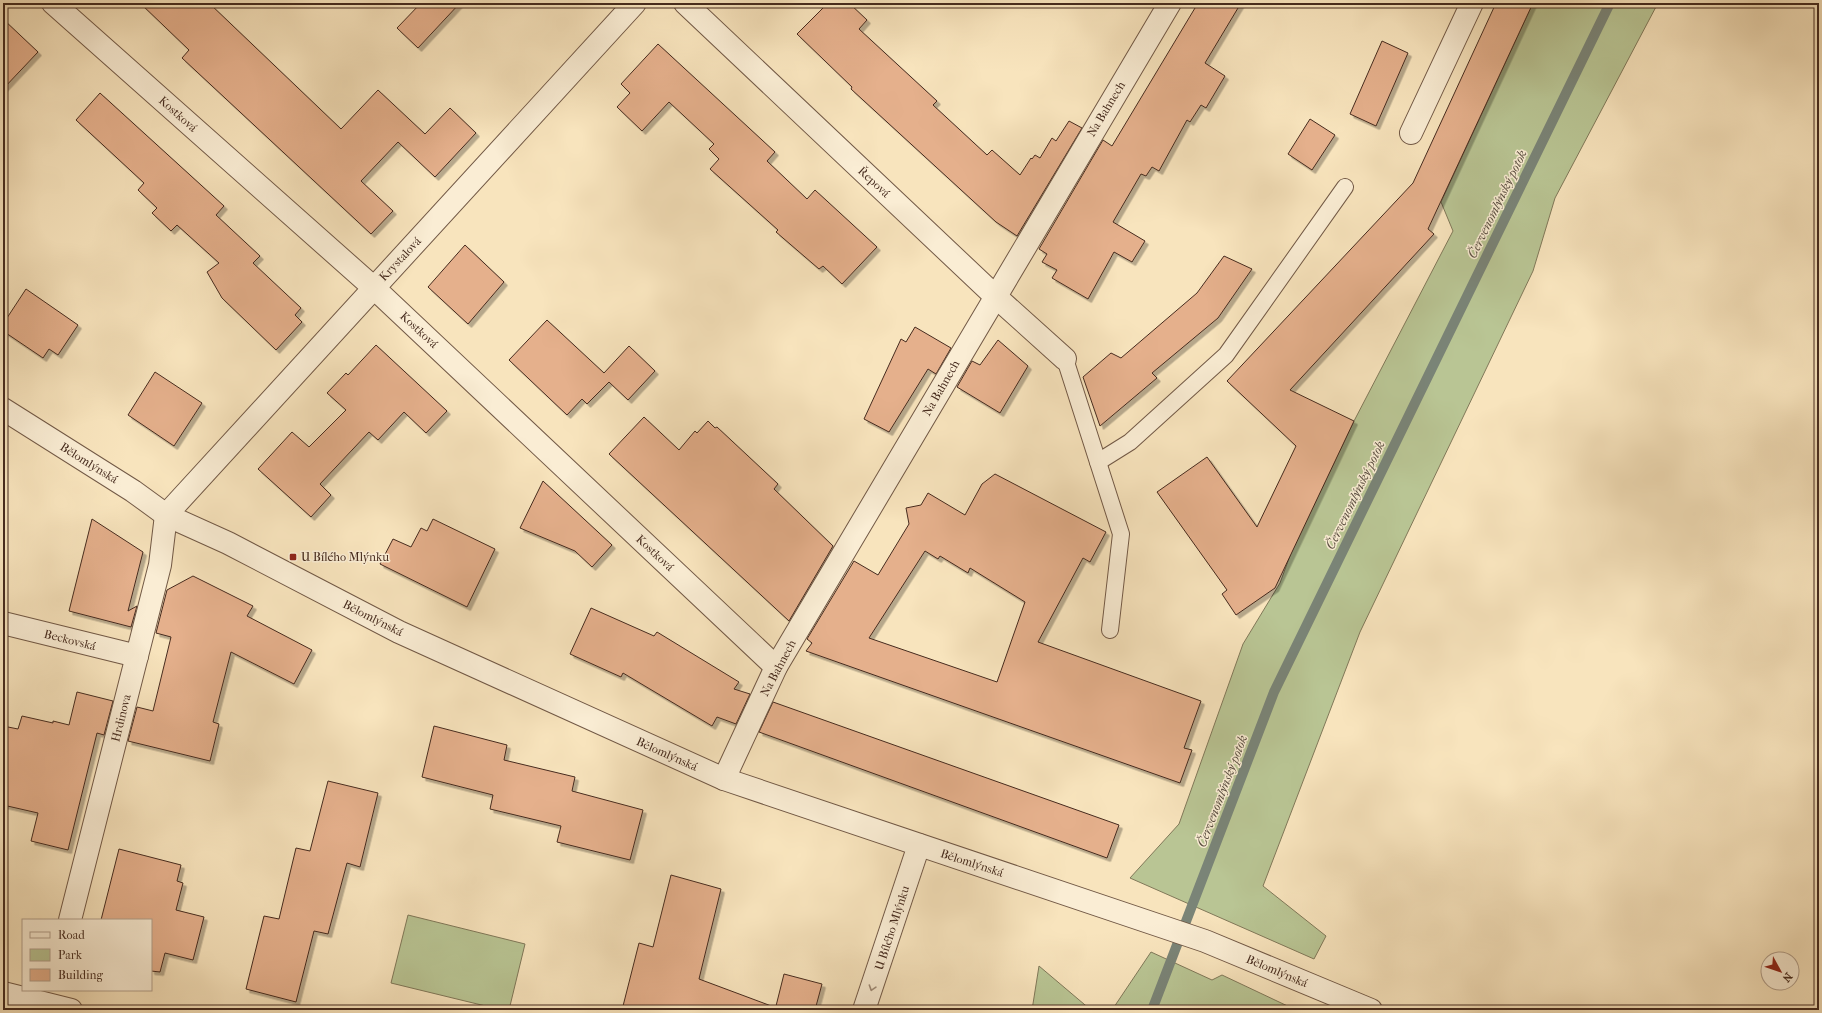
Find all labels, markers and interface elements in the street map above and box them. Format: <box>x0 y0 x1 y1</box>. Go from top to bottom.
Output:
street label: Na Bahnech <box>1084 79 1128 139</box>
street label: Kostková <box>156 93 200 135</box>
water label: Červenomlýnský potok <box>1464 147 1530 261</box>
street label: Řepová <box>855 163 894 200</box>
street label: Krystalová <box>376 234 424 284</box>
street label: Kostková <box>397 309 441 351</box>
street label: Na Bahnech <box>919 357 963 418</box>
water label: Červenomlýnský potok <box>1322 438 1388 552</box>
street label: Bělomlýnská <box>58 440 121 487</box>
street label: Kostková <box>633 532 677 574</box>
place label: U Bílého Mlýnku <box>301 550 389 564</box>
marker: U Bílého Mlýnku <box>288 552 298 562</box>
street label: Bělomlýnská <box>341 597 406 639</box>
street label: Beckovská <box>43 627 98 653</box>
street label: Na Bahnech <box>757 637 799 699</box>
street label: Hrdinova <box>108 692 134 743</box>
water label: Červenomlýnský potok <box>1194 733 1250 849</box>
street label: Bělomlýnská <box>634 734 700 774</box>
street label: Bělomlýnská <box>939 846 1006 880</box>
street label: U Bílého Mlýnku <box>872 884 912 972</box>
legend <box>22 919 152 991</box>
text: Road <box>58 928 85 942</box>
text: Park <box>58 948 83 962</box>
north arrow <box>1760 951 1800 991</box>
street label: Bělomlýnská <box>1244 952 1310 990</box>
text: Building <box>58 968 103 982</box>
text: N <box>1779 970 1795 985</box>
one-way arrow <box>868 985 876 992</box>

